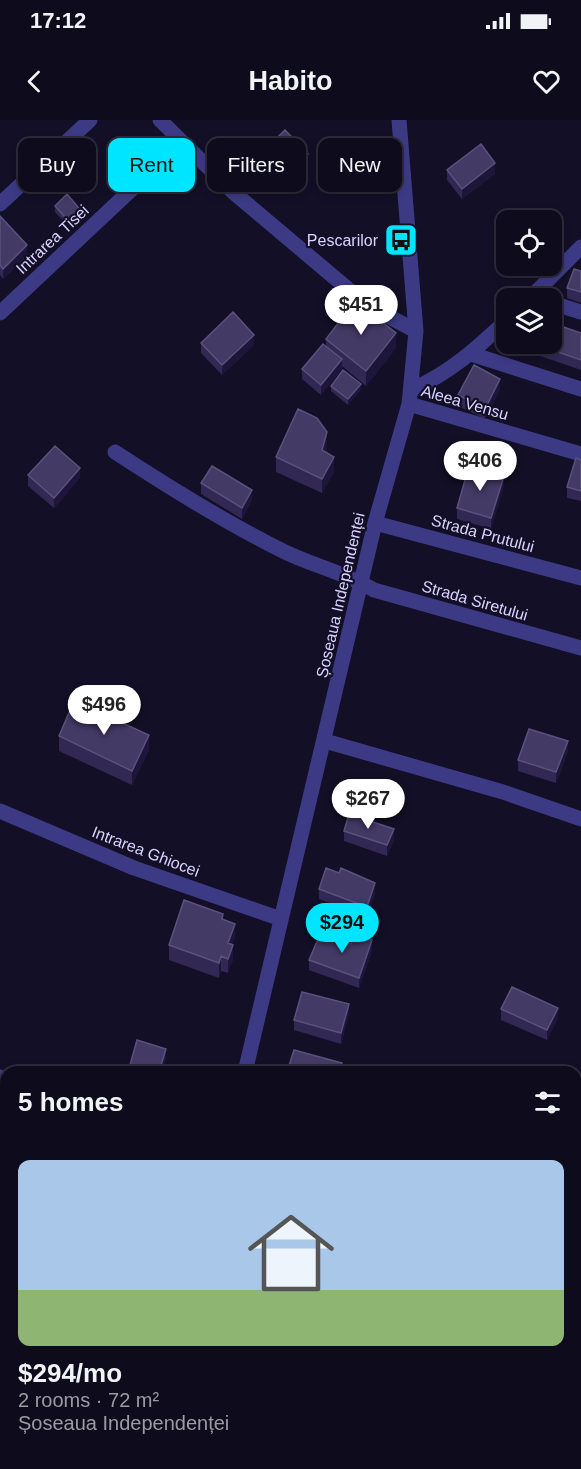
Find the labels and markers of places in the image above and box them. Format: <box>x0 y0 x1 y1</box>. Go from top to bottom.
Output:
bus stop icon: Pescarilor <box>383 222 419 258</box>
place label: Pescarilor <box>307 232 379 249</box>
pin: $451 <box>325 285 397 336</box>
pin: $406 <box>444 441 516 492</box>
pin: $496 <box>68 685 140 736</box>
pin: $267 <box>332 779 404 830</box>
pin: $294 <box>306 903 378 954</box>

